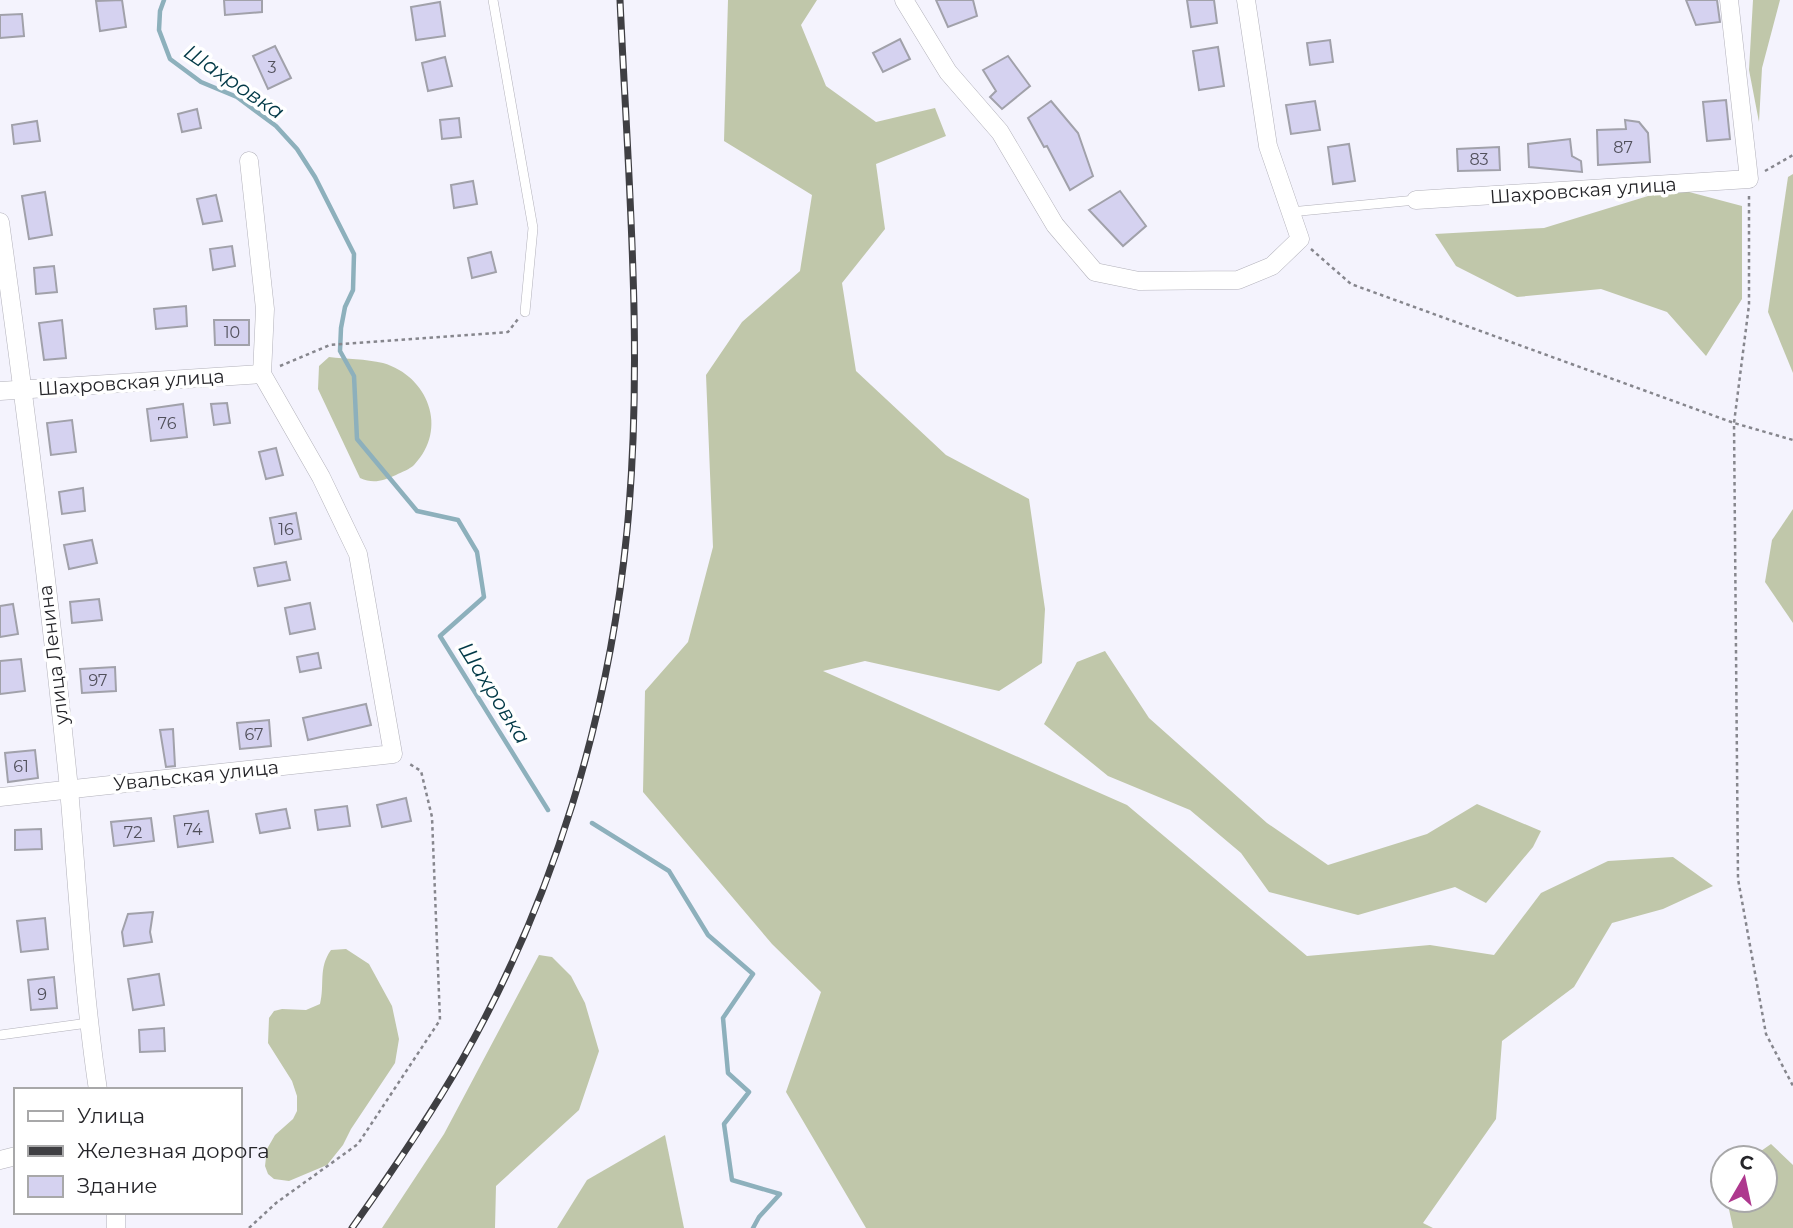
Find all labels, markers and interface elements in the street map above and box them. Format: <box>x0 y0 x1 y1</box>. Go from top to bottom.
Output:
water label: Шахровка <box>179 39 289 124</box>
house number: 3 <box>267 58 277 77</box>
house number: 87 <box>1613 138 1633 157</box>
house number: 83 <box>1469 150 1489 169</box>
street label: Шахровская улица <box>1489 173 1677 208</box>
house number: 10 <box>224 323 240 342</box>
street label: Шахровская улица <box>37 365 225 400</box>
house number: 76 <box>158 414 177 433</box>
house number: 16 <box>278 520 294 539</box>
street label: улица Ленина <box>34 584 74 727</box>
water label: Шахровка <box>453 637 536 748</box>
house number: 97 <box>88 671 108 690</box>
house number: 67 <box>244 725 264 744</box>
street label: Увальская улица <box>112 755 280 796</box>
house number: 61 <box>13 757 29 776</box>
house number: 74 <box>184 820 203 839</box>
house number: 72 <box>124 823 142 842</box>
house number: 9 <box>37 985 47 1004</box>
legend <box>14 1088 242 1214</box>
text: Улица <box>77 1103 145 1128</box>
text: Железная дорога <box>77 1138 269 1163</box>
north arrow <box>1709 1144 1779 1214</box>
text: С <box>1738 1150 1755 1175</box>
text: Здание <box>77 1173 158 1198</box>

